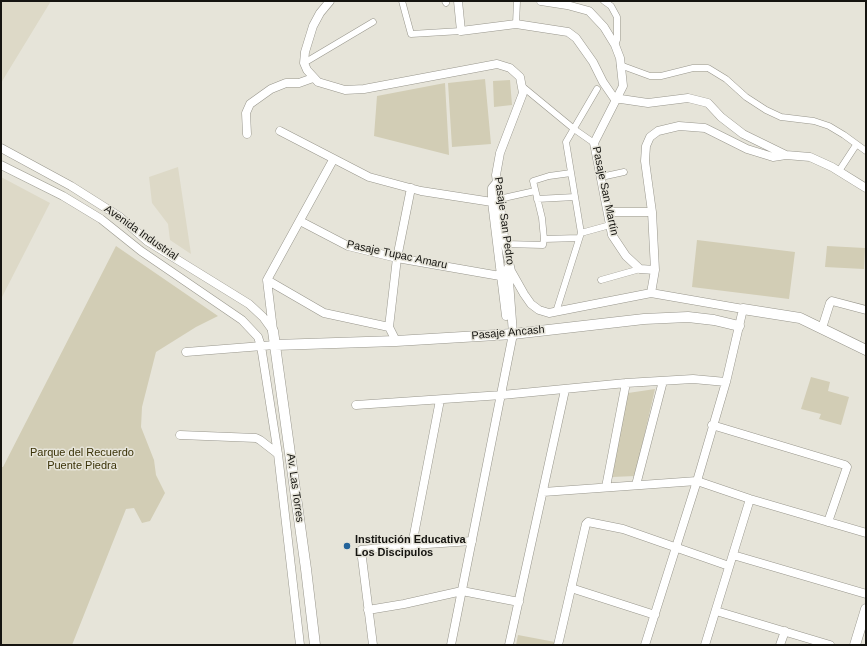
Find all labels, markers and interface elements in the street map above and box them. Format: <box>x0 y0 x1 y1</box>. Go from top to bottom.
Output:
street label: Pasaje San Martín <box>589 145 621 237</box>
street label: Pasaje San Pedro <box>491 176 517 266</box>
street label: Avenida Industrial <box>101 203 181 263</box>
street label: Pasaje Tupac Amaru <box>346 238 448 272</box>
street label: Pasaje Ancash <box>471 323 545 343</box>
park label: Parque del Recuerdo Puente Piedra <box>30 446 134 472</box>
street label: Av. Las Torres <box>284 453 306 523</box>
place label: Institución Educativa Los Discipulos <box>355 533 466 559</box>
marker: Institución Educativa Los Discipulos <box>342 541 352 551</box>

